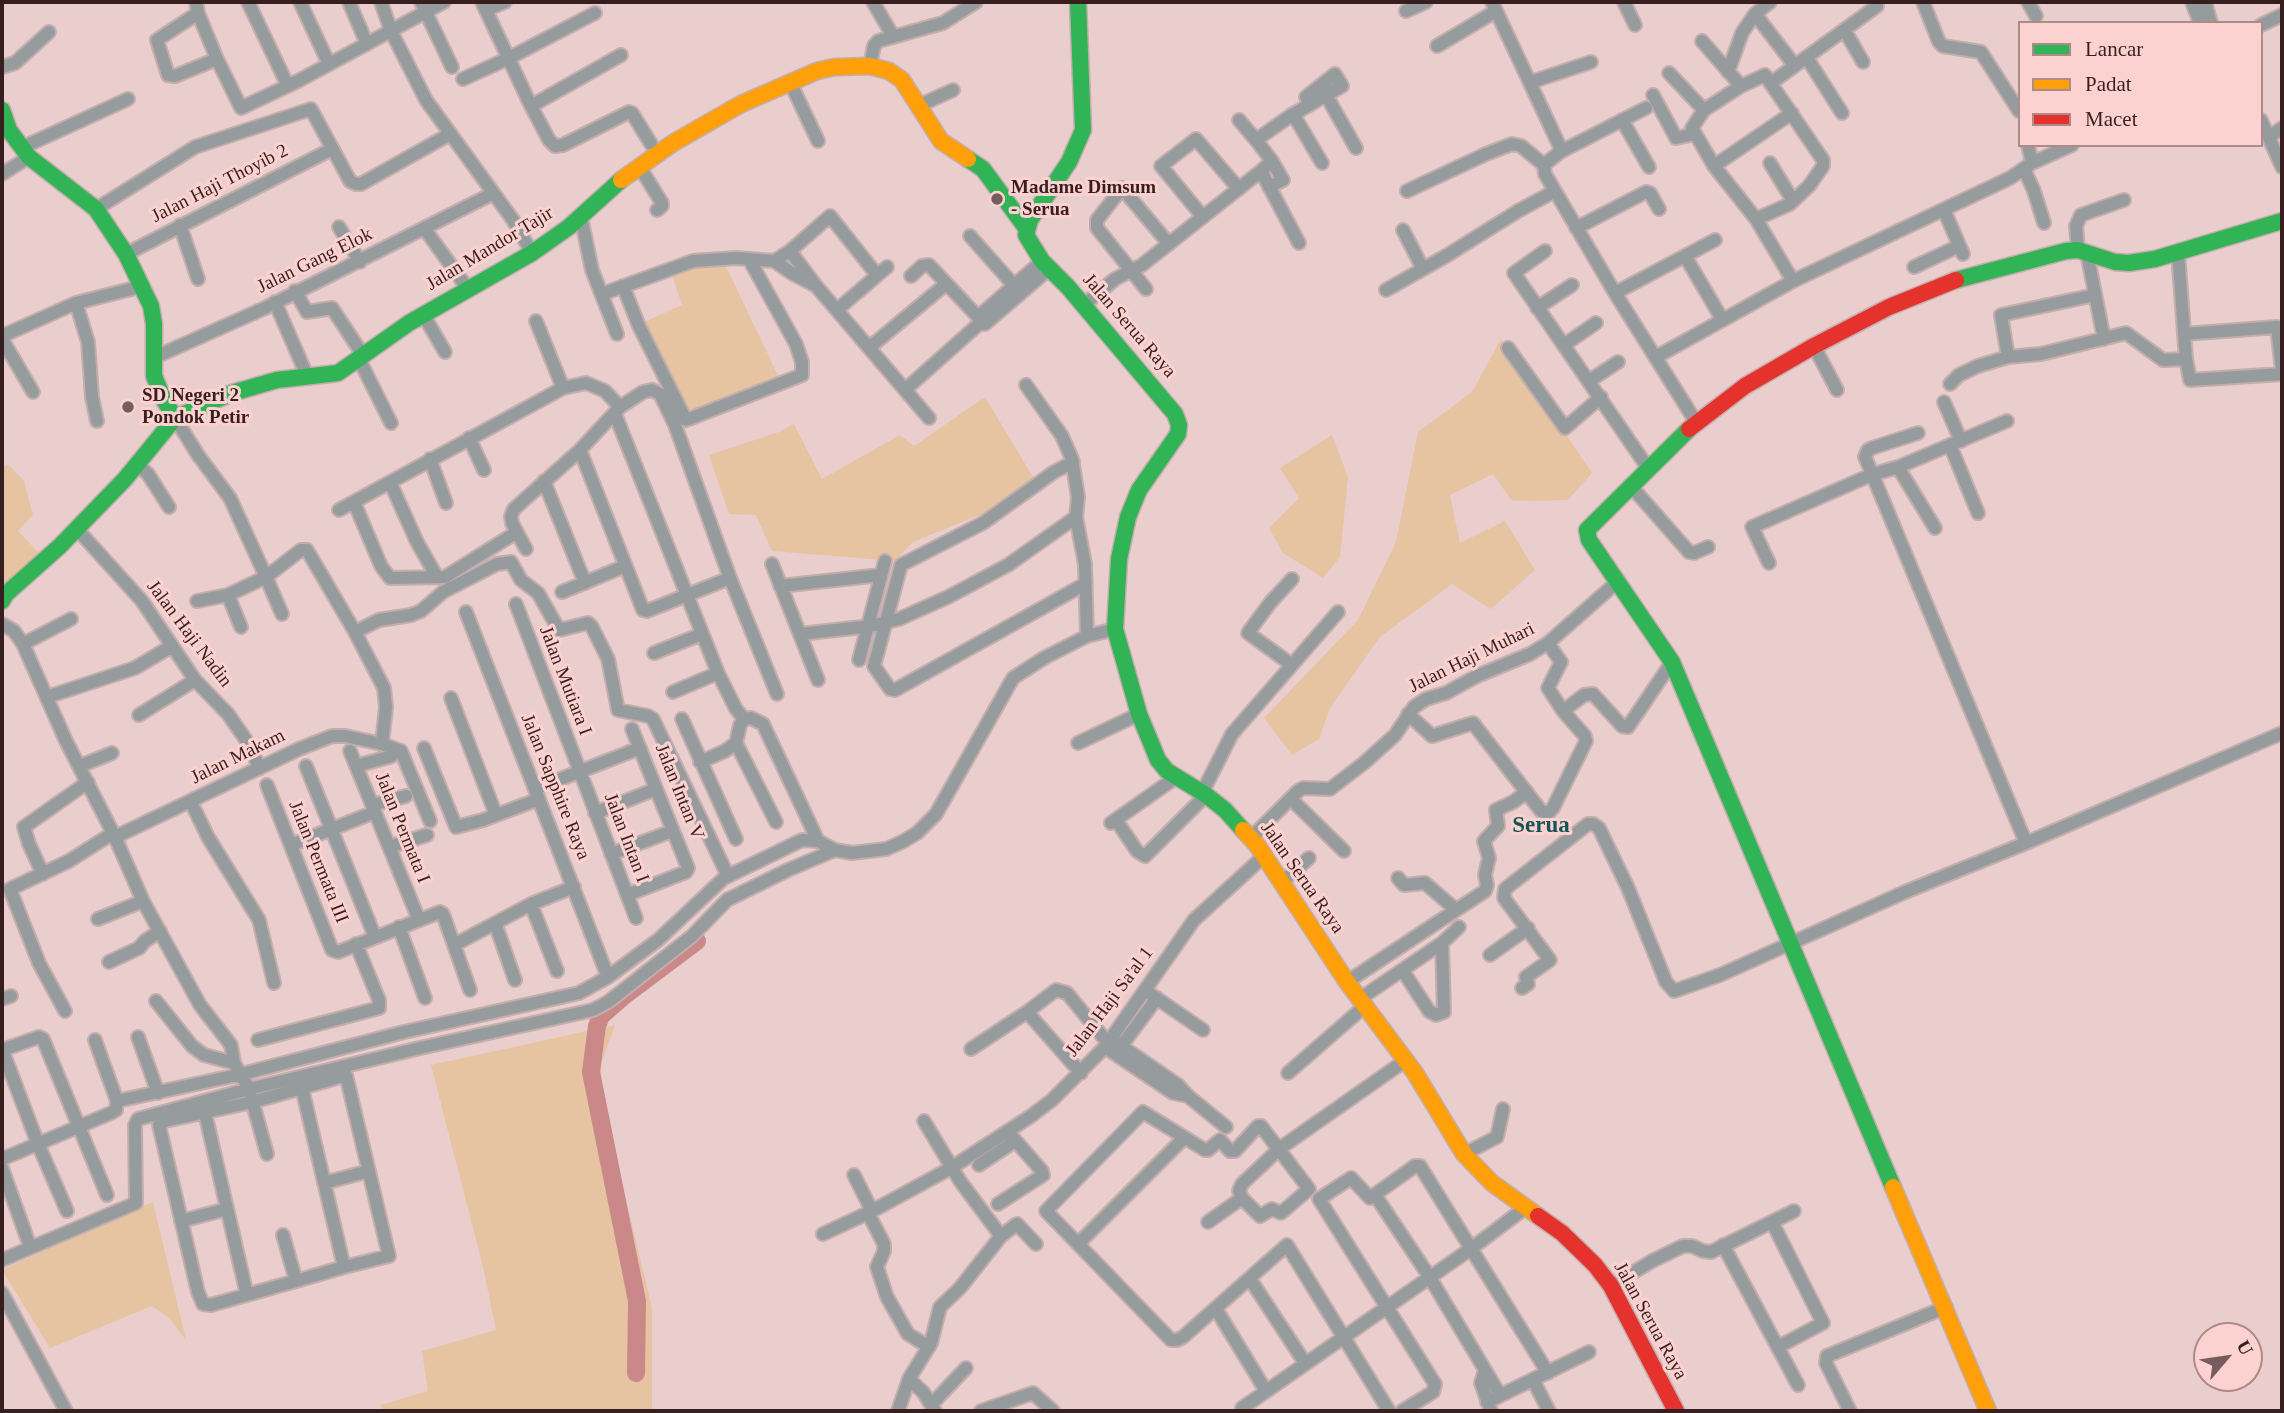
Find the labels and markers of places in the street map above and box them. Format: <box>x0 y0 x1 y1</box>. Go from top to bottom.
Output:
place label: Madame Dimsum - Serua <box>1011 177 1156 221</box>
marker: Madame Dimsum - Serua <box>989 191 1005 207</box>
place label: SD Negeri 2 Pondok Petir <box>142 385 249 429</box>
marker: SD Negeri 2 Pondok Petir <box>120 399 136 415</box>

